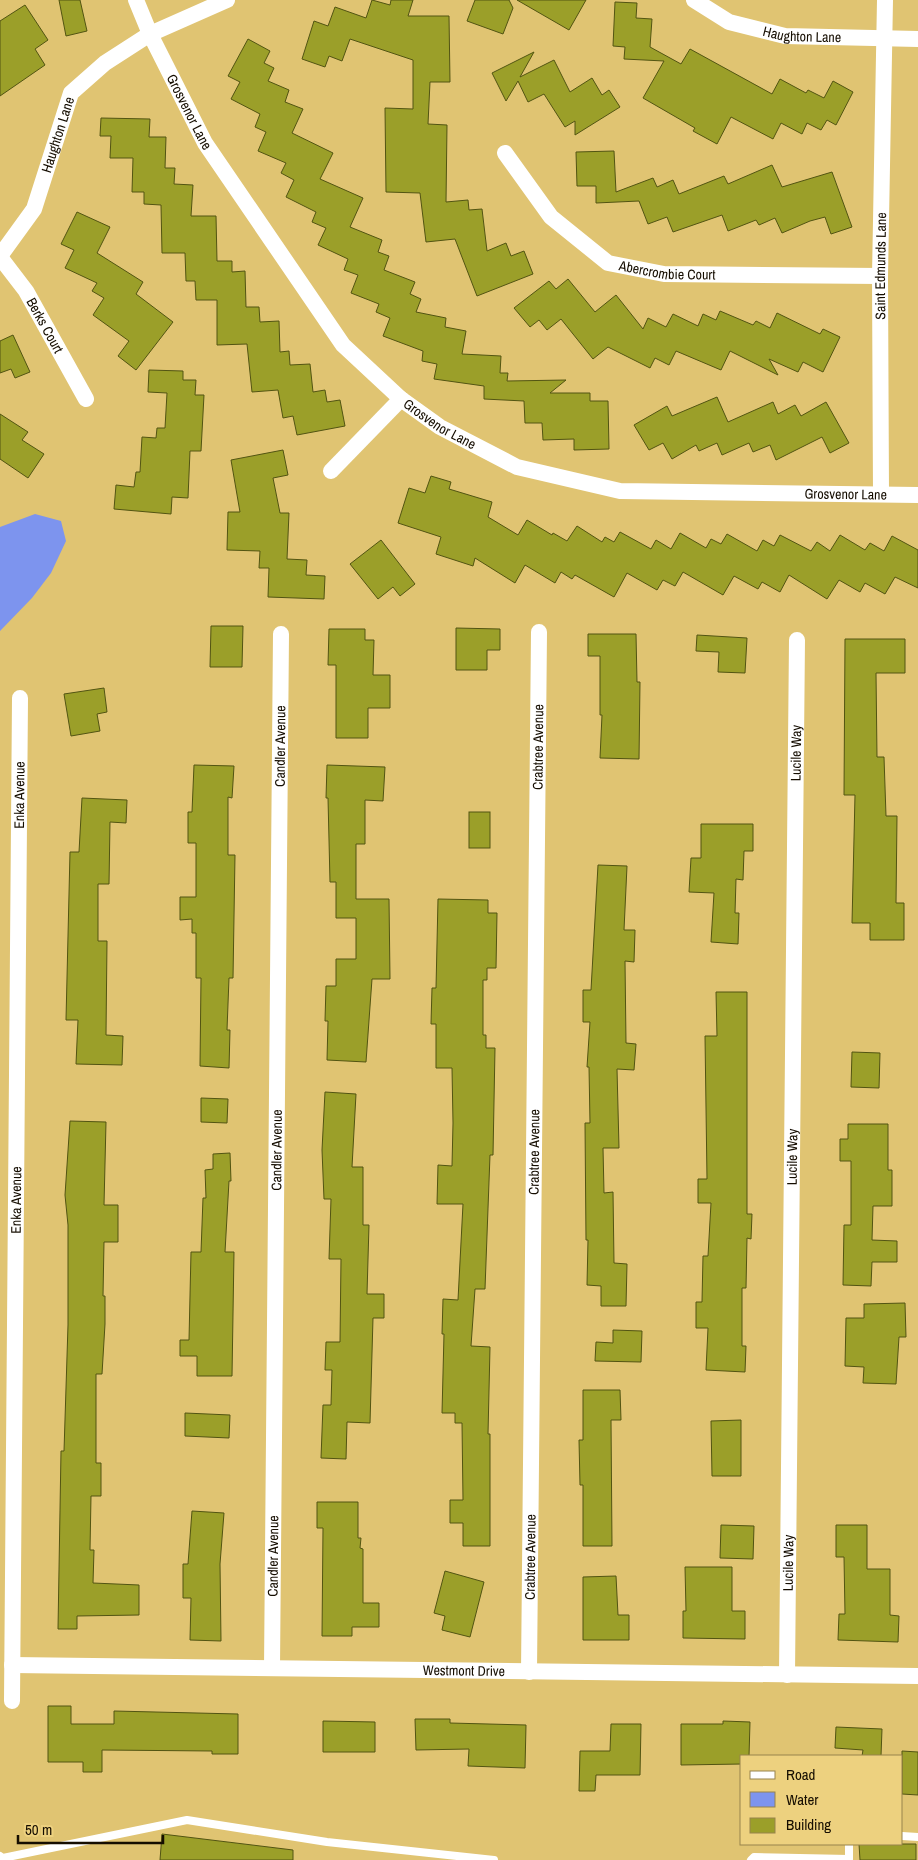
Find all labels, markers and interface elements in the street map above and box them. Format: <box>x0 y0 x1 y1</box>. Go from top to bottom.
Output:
street label: Haughton Lane <box>761 22 841 46</box>
street label: Grosvenor Lane <box>163 71 216 153</box>
street label: Haughton Lane <box>37 95 78 175</box>
street label: Saint Edmunds Lane <box>871 212 890 320</box>
street label: Abercrombie Court <box>616 256 716 284</box>
street label: Berks Court <box>22 294 68 356</box>
street label: Grosvenor Lane <box>400 395 479 453</box>
street label: Grosvenor Lane <box>804 484 887 504</box>
street label: Crabtree Avenue <box>528 704 547 790</box>
street label: Candler Avenue <box>271 705 289 787</box>
street label: Lucile Way <box>787 724 805 781</box>
street label: Enka Avenue <box>10 761 28 829</box>
street label: Candler Avenue <box>267 1109 286 1191</box>
street label: Crabtree Avenue <box>525 1109 543 1195</box>
street label: Lucile Way <box>783 1128 801 1185</box>
street label: Enka Avenue <box>7 1166 25 1234</box>
street label: Crabtree Avenue <box>521 1514 540 1600</box>
street label: Candler Avenue <box>264 1515 282 1597</box>
street label: Lucile Way <box>779 1534 797 1591</box>
street label: Westmont Drive <box>423 1661 505 1680</box>
legend <box>740 1755 903 1845</box>
text: Road <box>786 1764 815 1785</box>
text: Water <box>786 1789 818 1810</box>
scale bar <box>18 1812 162 1844</box>
text: Building <box>786 1814 831 1835</box>
text: 50 m <box>25 1819 52 1840</box>

